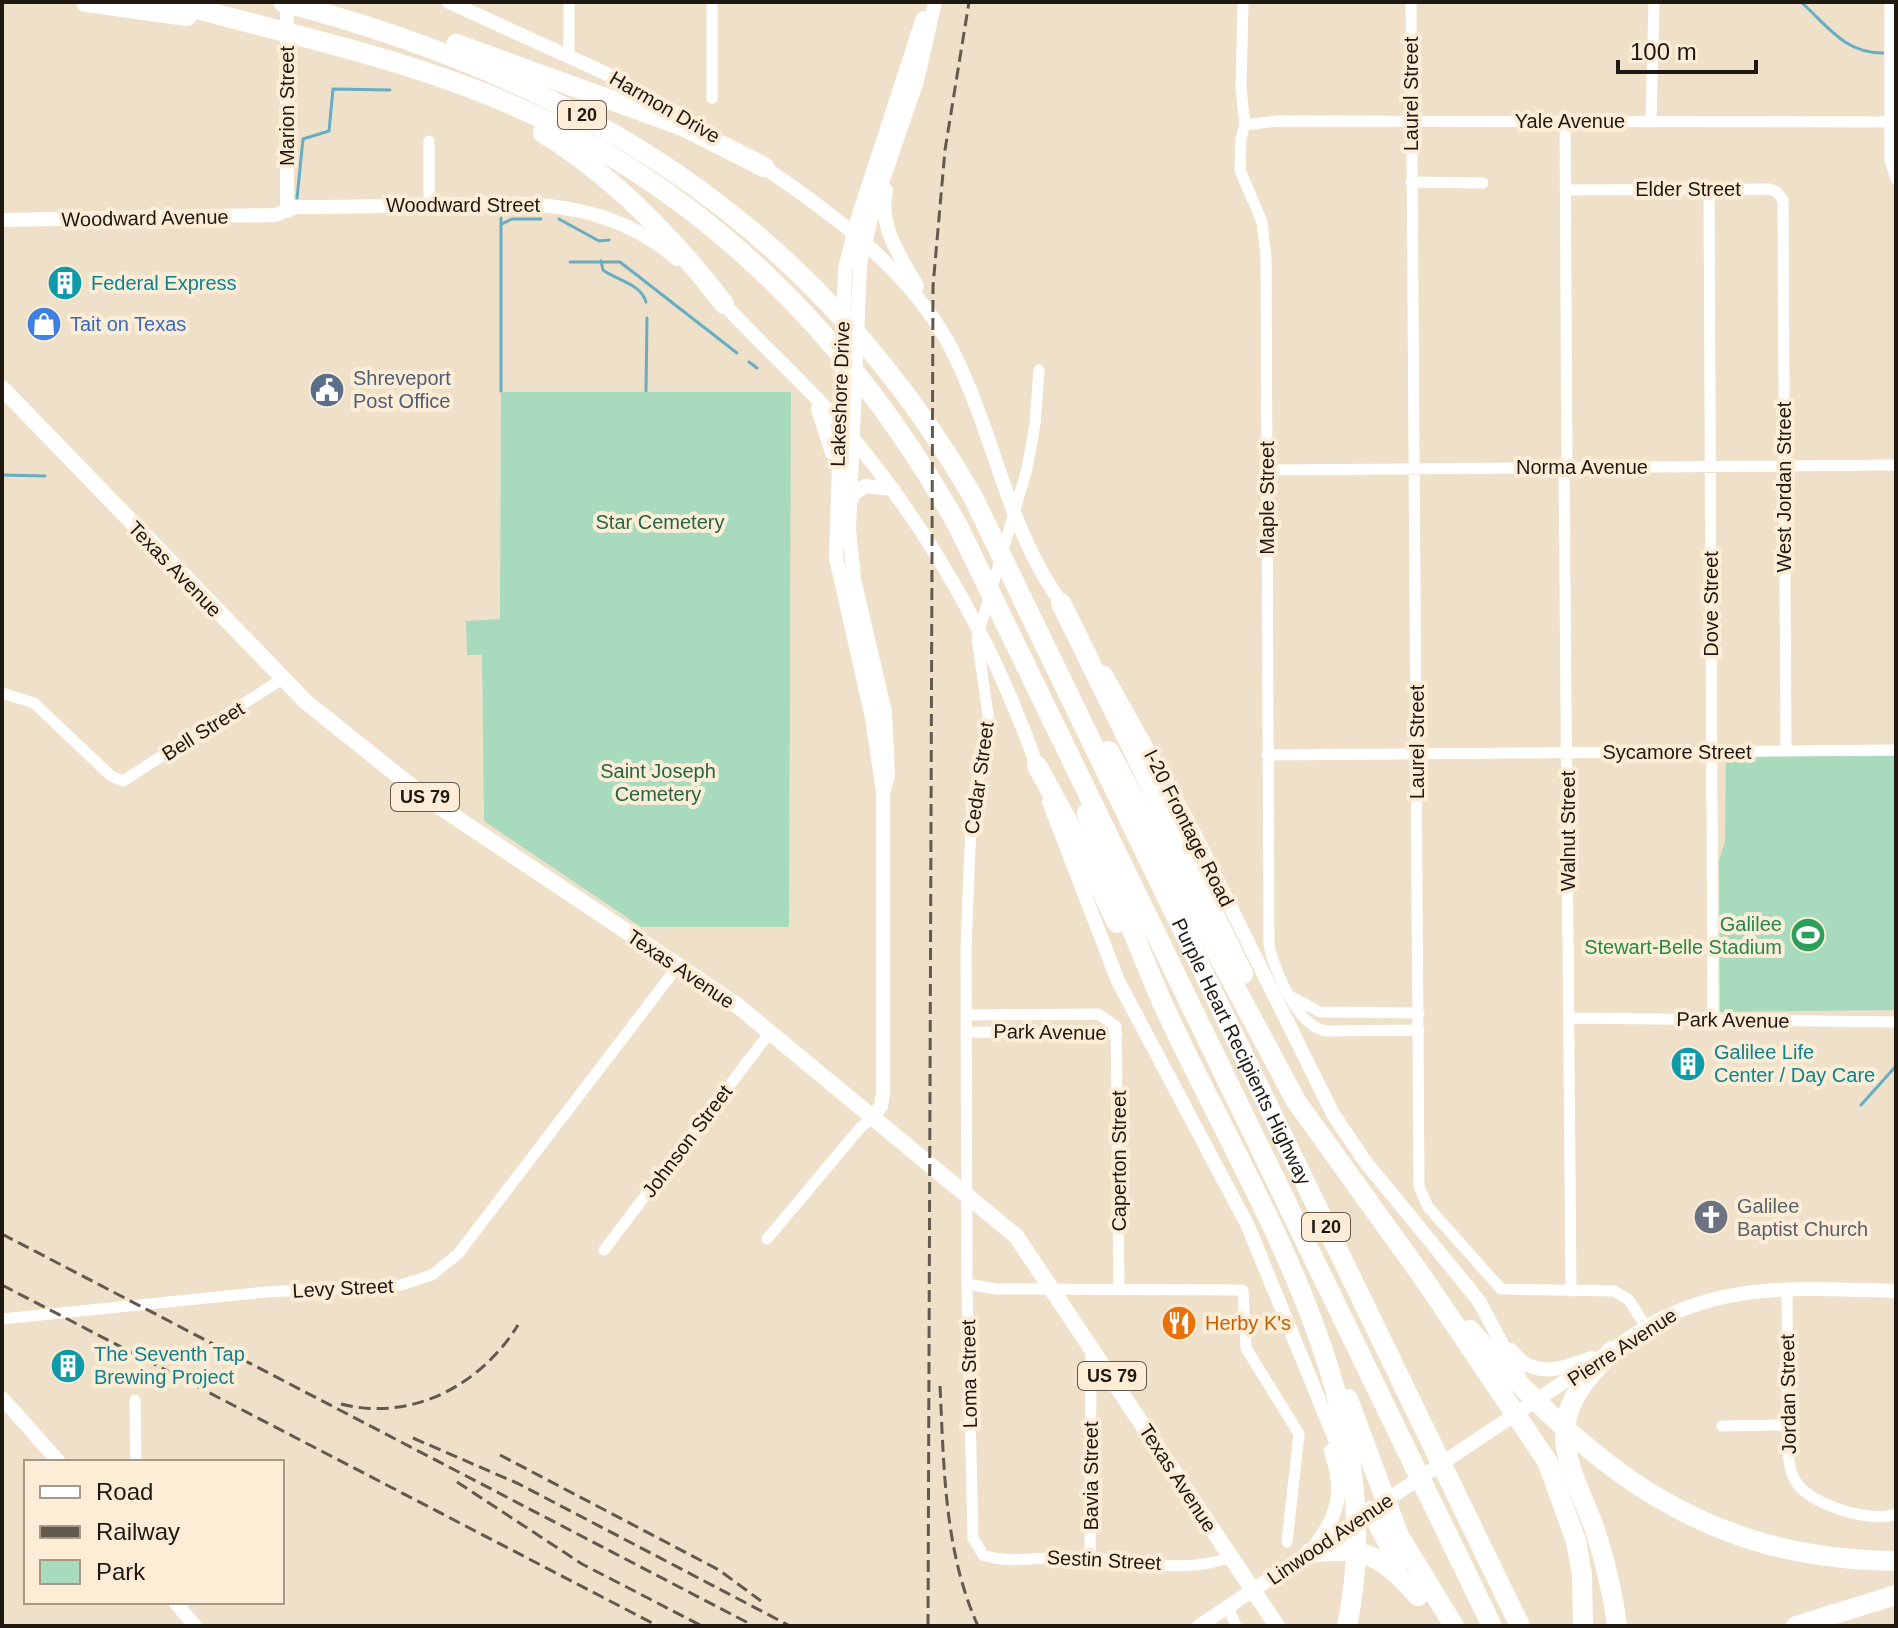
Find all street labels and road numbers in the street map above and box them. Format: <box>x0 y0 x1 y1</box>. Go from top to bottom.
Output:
street label: Laurel Street <box>1400 36 1422 151</box>
street label: Marion Street <box>276 46 298 166</box>
street label: Harmon Drive <box>606 67 724 147</box>
road number: I 20 <box>558 101 606 129</box>
street label: Yale Avenue <box>1515 110 1625 132</box>
street label: Elder Street <box>1635 178 1741 200</box>
street label: Woodward Street <box>386 194 541 216</box>
street label: Woodward Avenue <box>61 206 229 230</box>
street label: Lakeshore Drive <box>826 321 854 467</box>
street label: West Jordan Street <box>1773 401 1795 572</box>
street label: Maple Street <box>1256 441 1278 555</box>
street label: Norma Avenue <box>1516 456 1648 478</box>
street label: Texas Avenue <box>124 517 226 621</box>
street label: Dove Street <box>1700 551 1722 657</box>
street label: Laurel Street <box>1406 684 1428 799</box>
street label: Bell Street <box>158 697 248 765</box>
street label: Cedar Street <box>960 720 998 836</box>
street label: Sycamore Street <box>1603 741 1752 763</box>
street label: I-20 Frontage Road <box>1140 746 1238 910</box>
street label: Walnut Street <box>1557 770 1579 891</box>
road number: US 79 <box>391 783 459 811</box>
street label: Purple Heart Recipients Highway <box>1168 915 1316 1188</box>
street label: Texas Avenue <box>623 925 739 1013</box>
street label: Park Avenue <box>1676 1008 1790 1032</box>
street label: Park Avenue <box>993 1020 1107 1044</box>
street label: Johnson Street <box>638 1080 737 1201</box>
street label: Caperton Street <box>1108 1090 1130 1232</box>
road number: I 20 <box>1302 1213 1350 1241</box>
street label: Levy Street <box>292 1274 395 1302</box>
street label: Pierre Avenue <box>1563 1304 1681 1390</box>
street label: Loma Street <box>957 1319 981 1429</box>
street label: Jordan Street <box>1776 1333 1800 1454</box>
road number: US 79 <box>1078 1362 1146 1390</box>
street label: Texas Avenue <box>1135 1420 1221 1536</box>
street label: Bavia Street <box>1080 1421 1102 1530</box>
street label: Linwood Avenue <box>1263 1489 1397 1589</box>
street label: Sestin Street <box>1046 1546 1162 1574</box>

